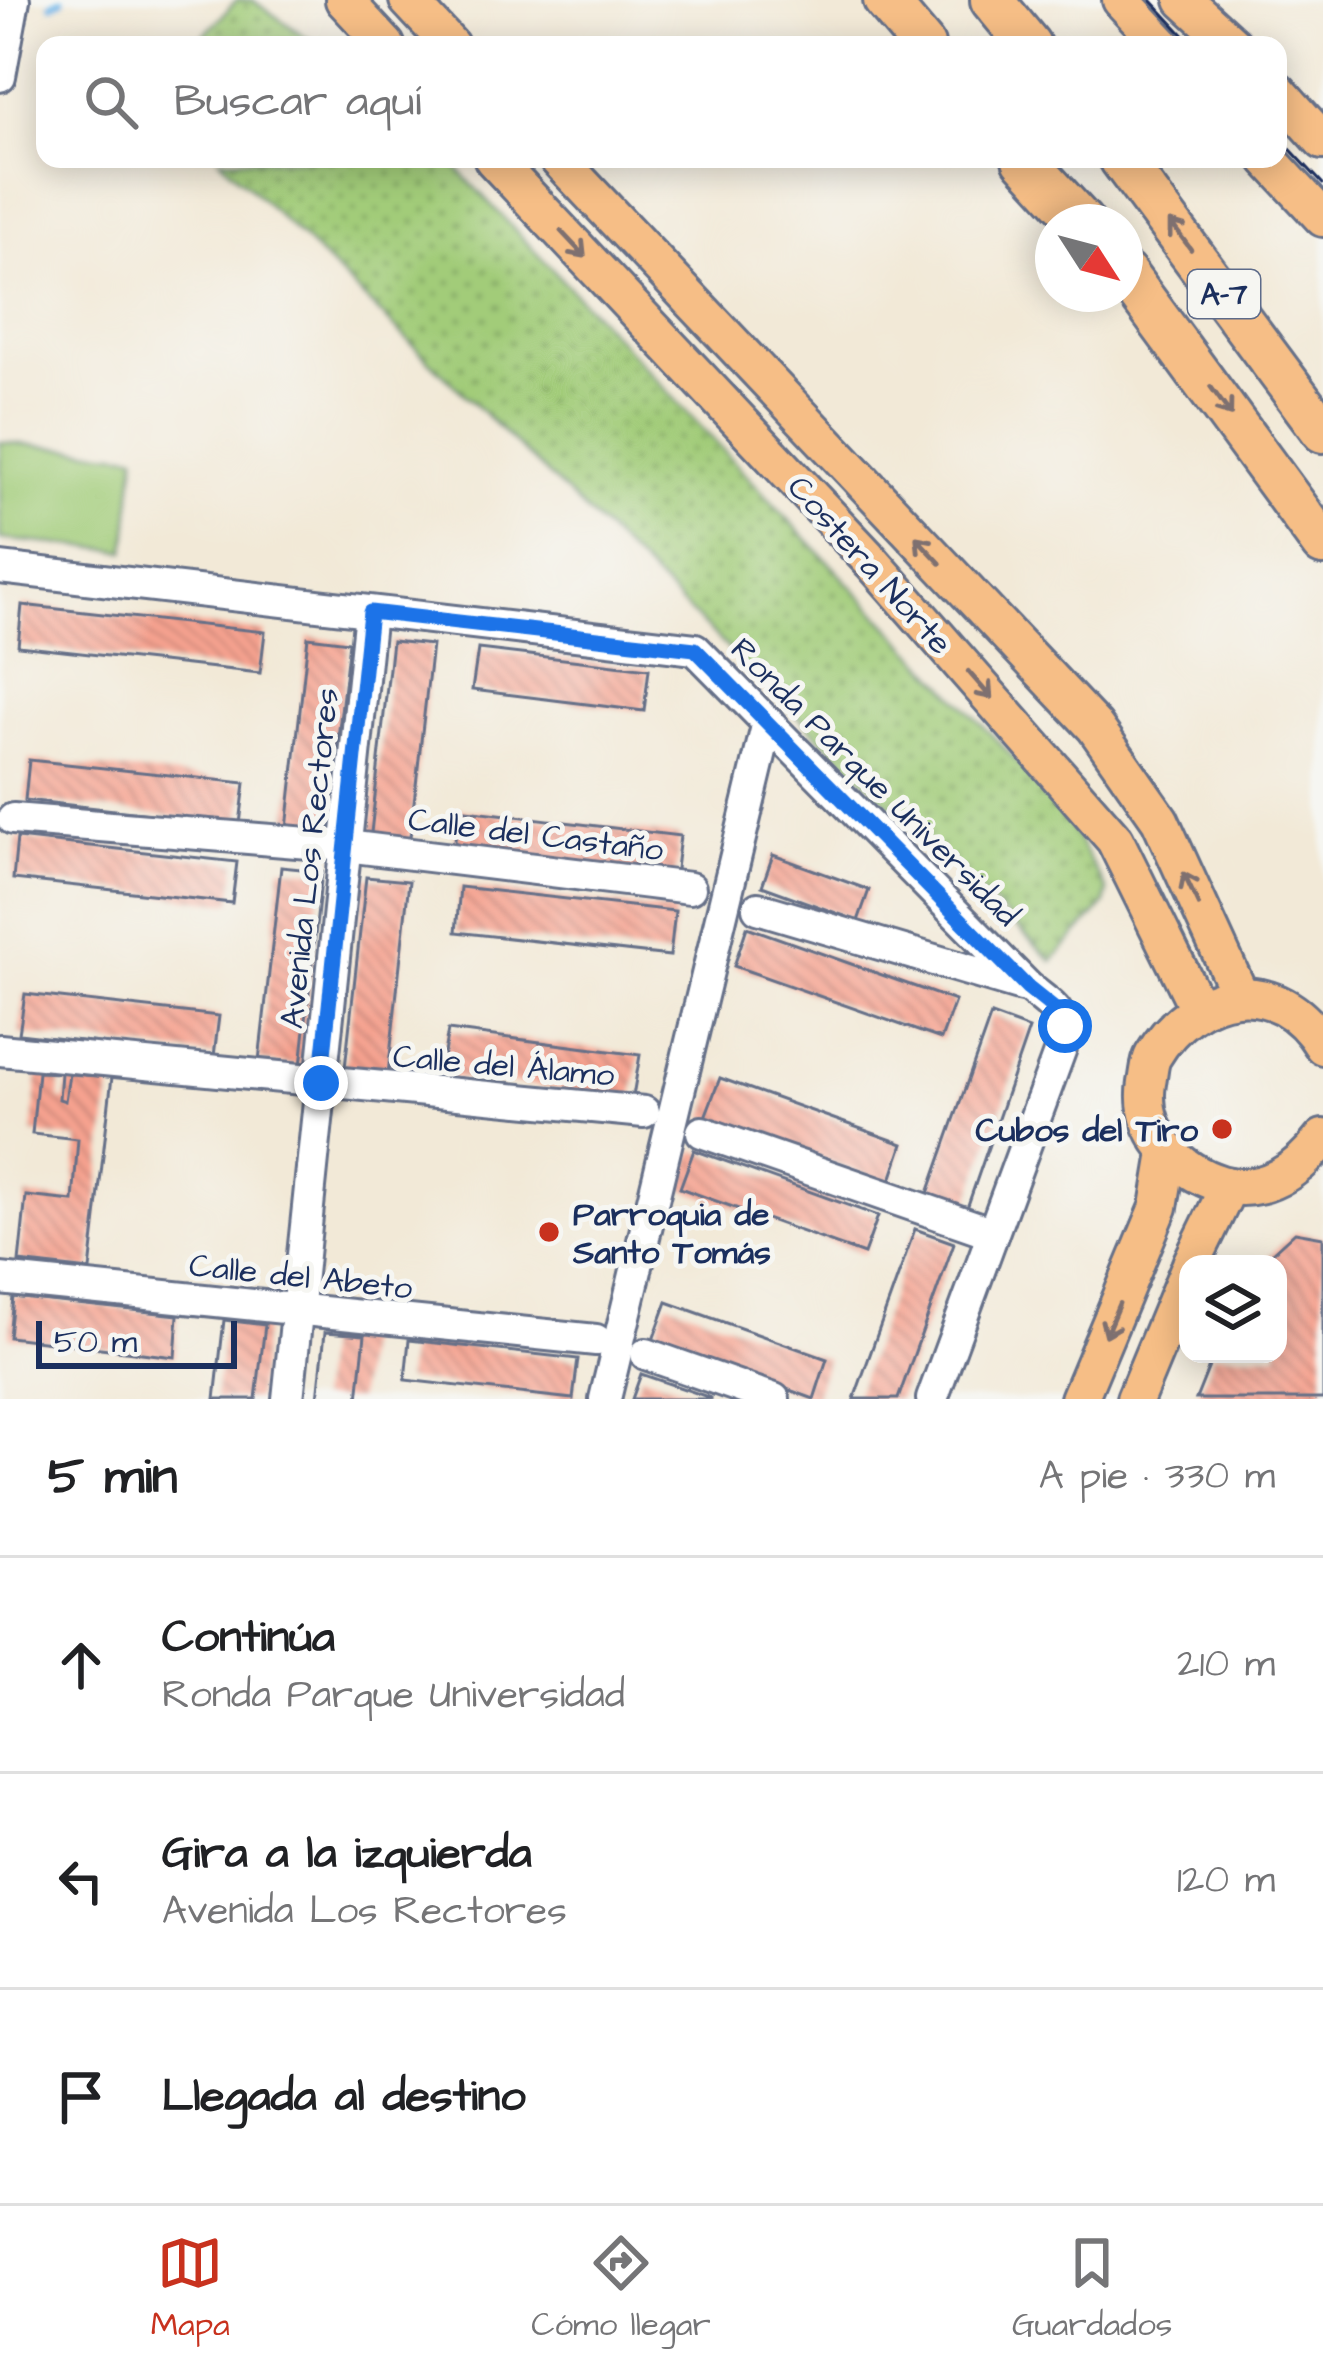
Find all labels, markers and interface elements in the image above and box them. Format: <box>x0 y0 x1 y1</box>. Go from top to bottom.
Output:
search box <box>36 36 1287 168</box>
icon: search <box>78 69 144 135</box>
text: Buscar aquí <box>174 71 421 133</box>
north arrow <box>1035 204 1143 312</box>
one-way arrow <box>1167 219 1193 252</box>
one-way arrow <box>559 229 587 259</box>
road number: A-7 <box>1188 270 1260 318</box>
one-way arrow <box>1207 384 1233 417</box>
street label: Costera Norte <box>777 466 962 665</box>
one-way arrow <box>915 536 943 566</box>
street label: Ronda Parque Universidad <box>720 628 1029 937</box>
one-way arrow <box>965 670 993 700</box>
street label: Avenida Los Rectores <box>269 685 351 1031</box>
street label: Calle del Castaño <box>406 797 666 874</box>
one-way arrow <box>1179 872 1201 908</box>
route start <box>1038 999 1092 1053</box>
street label: Calle del Álamo <box>391 1033 617 1099</box>
route end <box>294 1056 348 1110</box>
place label: Cubos del Tiro <box>976 1108 1198 1154</box>
marker: Cubos del Tiro <box>1209 1116 1235 1142</box>
place label: Parroquia de Santo Tomás <box>572 1192 771 1276</box>
marker: Parroquia de Santo Tomás <box>536 1219 562 1245</box>
street label: Calle del Abeto <box>187 1242 415 1312</box>
map controls <box>1179 1255 1287 1363</box>
button: layers <box>1179 1255 1287 1363</box>
one-way arrow <box>1100 1300 1121 1337</box>
scale bar <box>36 1315 237 1368</box>
text: 50 m <box>54 1319 137 1365</box>
text: 5 min <box>48 1442 177 1513</box>
text: A pie · 330 m <box>1039 1450 1275 1504</box>
text: Continúa <box>162 1607 335 1669</box>
icon: ahead <box>48 1632 114 1698</box>
text: 210 m <box>1177 1638 1275 1692</box>
text: Ronda Parque Universidad <box>162 1669 625 1723</box>
text: Gira a la izquierda <box>162 1823 532 1885</box>
icon: left <box>48 1848 114 1914</box>
text: 120 m <box>1177 1854 1275 1908</box>
text: Avenida Los Rectores <box>162 1885 567 1939</box>
icon: arrive <box>48 2064 114 2130</box>
text: Llegada al destino <box>162 2066 525 2128</box>
tab: Mapa <box>151 2230 230 2348</box>
tab: Cómo llegar <box>531 2230 711 2348</box>
tab: Guardados <box>1012 2230 1172 2348</box>

